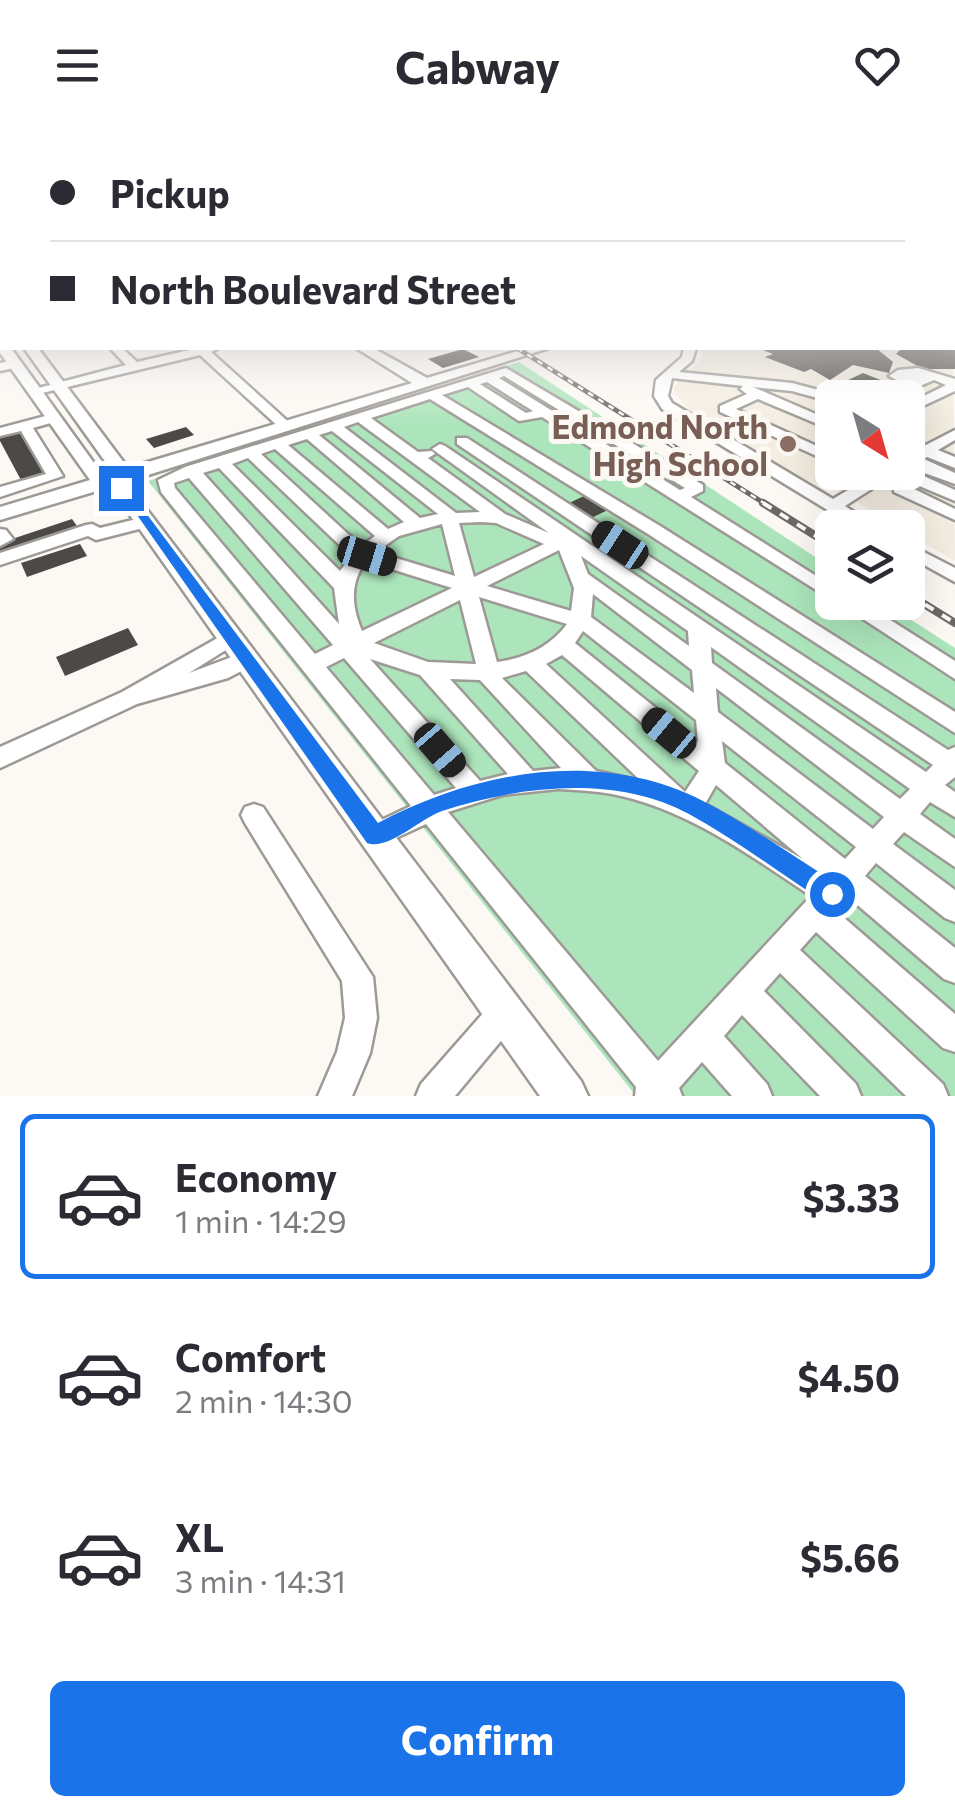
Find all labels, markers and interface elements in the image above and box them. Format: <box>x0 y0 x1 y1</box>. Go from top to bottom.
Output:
icon: menu <box>50 38 105 93</box>
text: Cabway <box>395 38 560 93</box>
icon: heart <box>850 38 905 93</box>
text: Pickup <box>110 169 230 216</box>
text: North Boulevard Street <box>110 265 516 312</box>
north arrow <box>815 380 925 490</box>
map controls <box>815 380 925 620</box>
place label: Edmond North High School <box>551 406 768 483</box>
marker: Edmond North High School <box>777 433 799 455</box>
route end <box>99 466 144 511</box>
button: layers <box>815 510 925 620</box>
car <box>587 516 653 574</box>
car <box>334 533 400 579</box>
car <box>636 702 702 764</box>
car <box>409 718 471 782</box>
route start <box>810 872 855 917</box>
icon: car <box>55 1152 145 1242</box>
text: Economy <box>175 1153 337 1200</box>
text: $3.33 <box>802 1173 900 1220</box>
text: 1 min · 14:29 <box>175 1200 347 1240</box>
icon: car <box>55 1332 145 1422</box>
text: Comfort <box>175 1333 326 1380</box>
text: $4.50 <box>798 1353 900 1400</box>
text: 2 min · 14:30 <box>175 1380 353 1420</box>
icon: car <box>55 1512 145 1602</box>
text: XL <box>175 1513 224 1560</box>
text: $5.66 <box>800 1533 900 1580</box>
text: 3 min · 14:31 <box>175 1560 346 1600</box>
button: Confirm <box>50 1681 905 1796</box>

